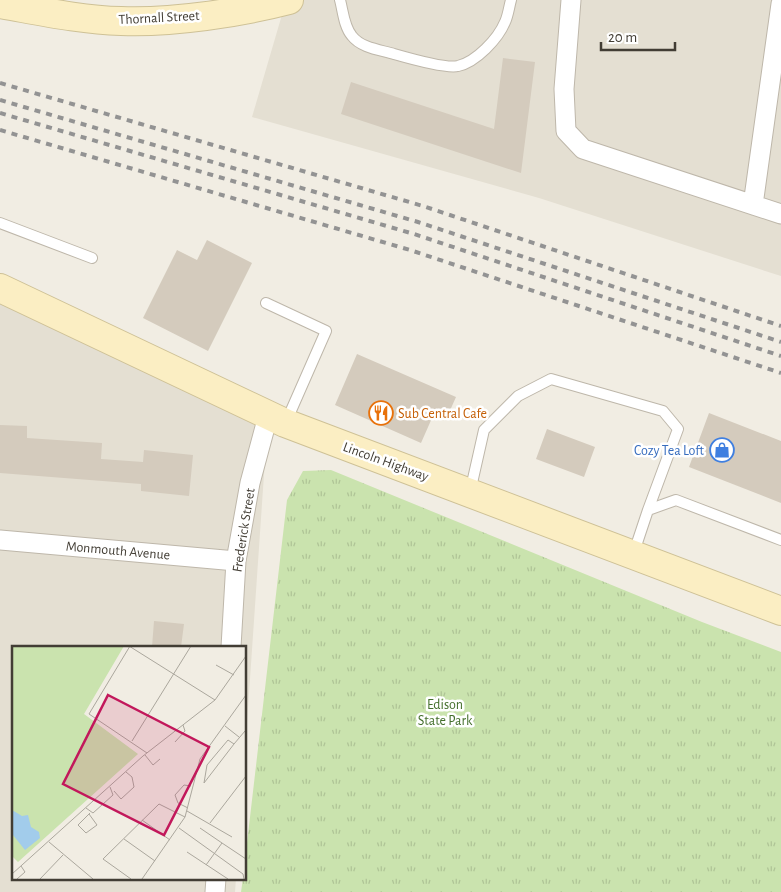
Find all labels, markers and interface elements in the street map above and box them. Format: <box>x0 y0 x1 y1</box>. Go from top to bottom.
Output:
street label: Thornall Street <box>118 9 200 27</box>
scale bar <box>601 20 675 52</box>
text: 20 m <box>608 30 637 45</box>
restaurant icon: Sub Central Cafe <box>368 400 394 426</box>
place label: Sub Central Cafe <box>398 407 487 421</box>
shop icon: Cozy Tea Loft <box>709 437 735 463</box>
street label: Lincoln Highway <box>341 440 430 484</box>
place label: Cozy Tea Loft <box>634 444 705 458</box>
street label: Frederick Street <box>230 486 258 573</box>
street label: Monmouth Avenue <box>65 539 171 563</box>
inset map <box>12 646 246 880</box>
park label: Edison State Park <box>418 698 473 728</box>

